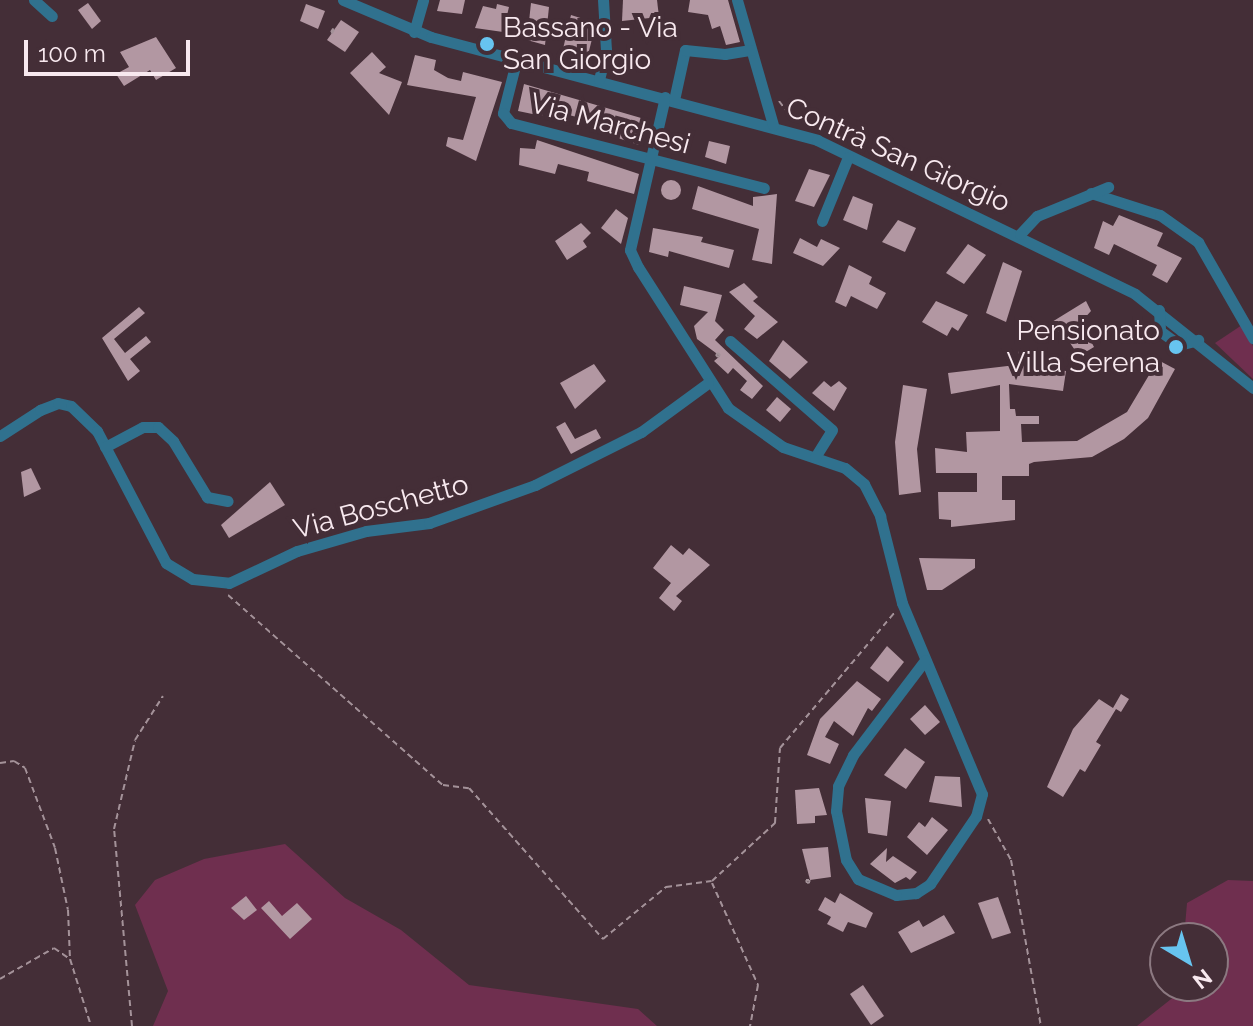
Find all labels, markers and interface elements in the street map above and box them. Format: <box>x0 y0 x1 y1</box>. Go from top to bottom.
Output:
place label: Bassano - Via San Giorgio <box>503 11 679 77</box>
scale bar <box>28 24 194 74</box>
marker: Bassano - Via San Giorgio <box>478 35 496 53</box>
text: 100 m <box>38 39 106 68</box>
street label: Via Marchesi <box>526 87 694 161</box>
street label: Contrà San Giorgio <box>781 91 1015 219</box>
place label: Pensionato Villa Serena <box>1006 314 1160 380</box>
marker: Pensionato Villa Serena <box>1167 338 1185 356</box>
street label: Via Boschetto <box>290 468 472 546</box>
north arrow <box>1149 922 1229 1002</box>
text: N <box>1188 964 1217 995</box>

